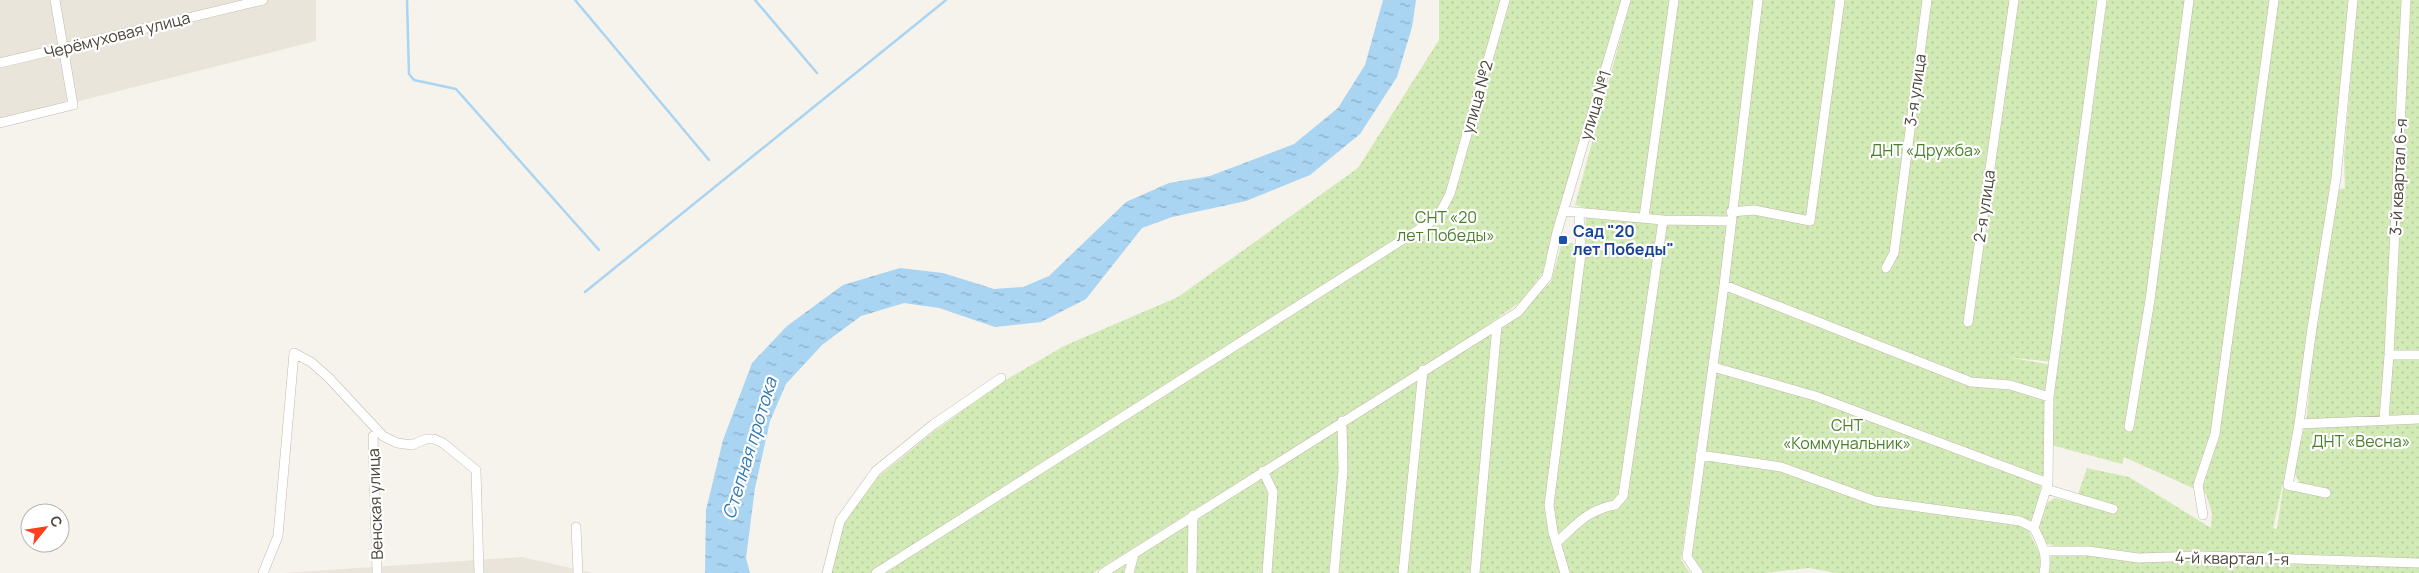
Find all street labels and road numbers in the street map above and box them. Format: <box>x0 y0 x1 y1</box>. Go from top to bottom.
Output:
street label: Черёмуховая улица <box>42 6 192 64</box>
street label: 3-я улица <box>1899 52 1931 128</box>
street label: улица №2 <box>1456 58 1498 136</box>
street label: улица №1 <box>1574 67 1616 143</box>
street label: 3-й квартал 6-я <box>2384 118 2412 236</box>
street label: 2-я улица <box>1968 168 2000 244</box>
street label: Венская улица <box>362 448 388 560</box>
street label: 4-й квартал 1-я <box>2175 546 2289 570</box>

